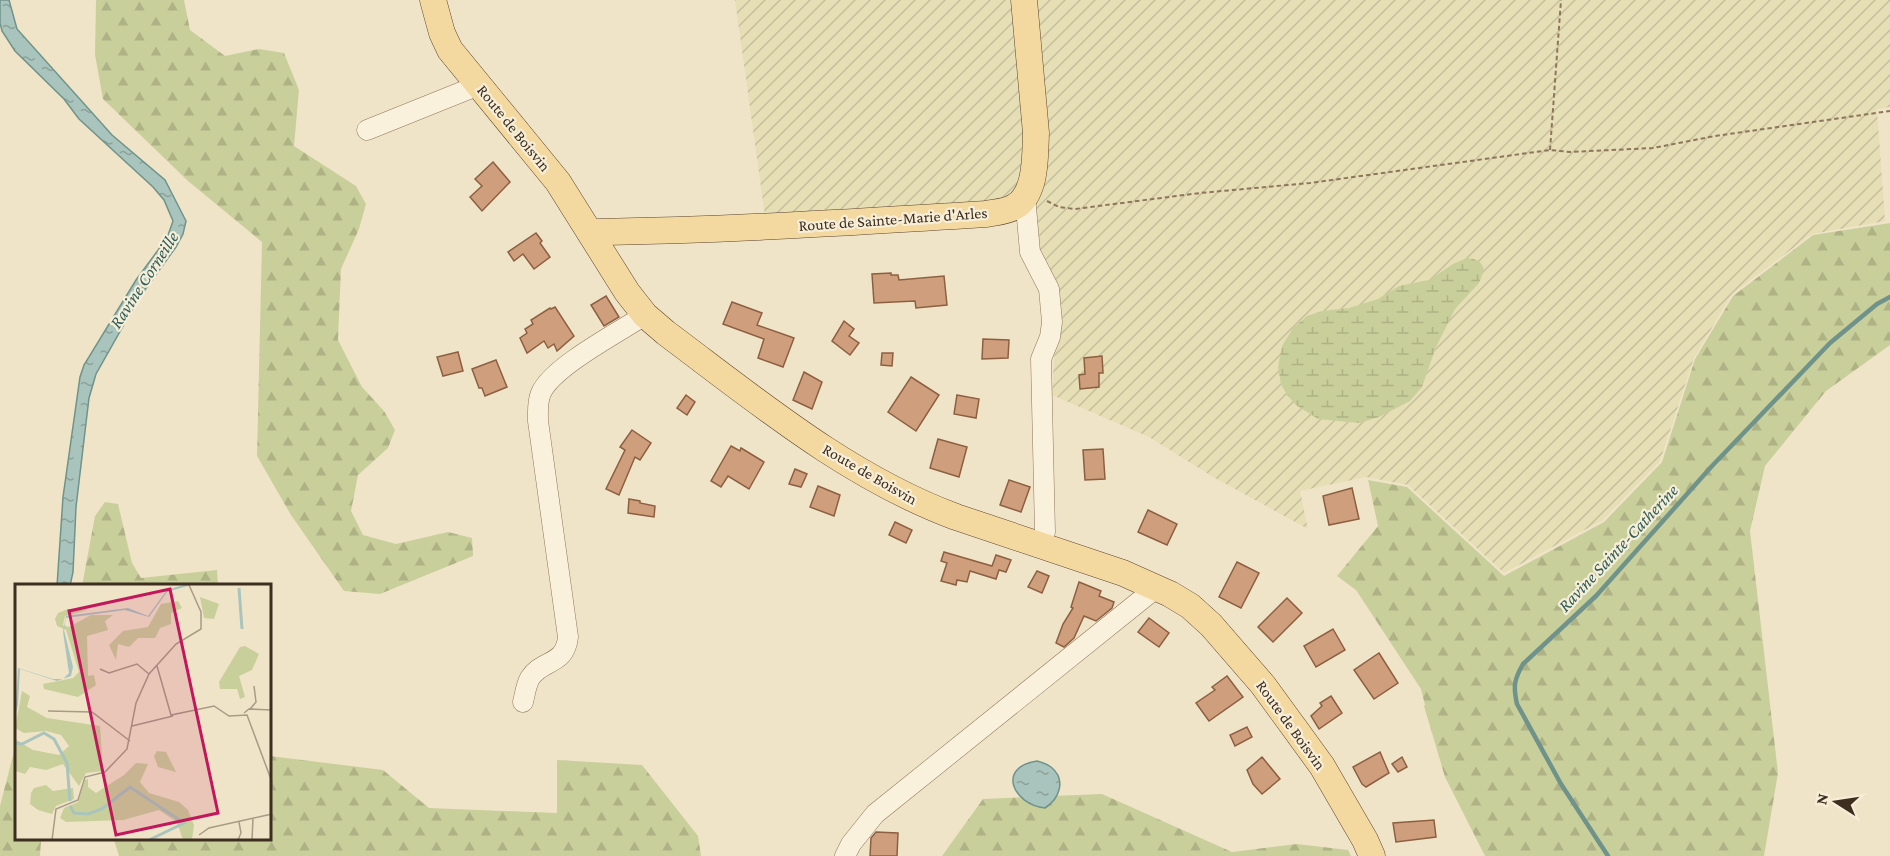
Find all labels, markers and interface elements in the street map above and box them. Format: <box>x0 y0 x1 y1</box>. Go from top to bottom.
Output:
street label: Route de Boisvin <box>474 81 554 175</box>
street label: Route de Sainte-Marie d'Arles <box>798 204 988 234</box>
water label: Ravine Corneille <box>105 228 183 332</box>
street label: Route de Boisvin <box>820 440 921 508</box>
water label: Ravine Sainte-Catherine <box>1554 480 1682 616</box>
inset map <box>15 584 272 841</box>
street label: Route de Boisvin <box>1253 677 1329 773</box>
north arrow <box>1806 772 1866 832</box>
text: N <box>1812 792 1831 806</box>

